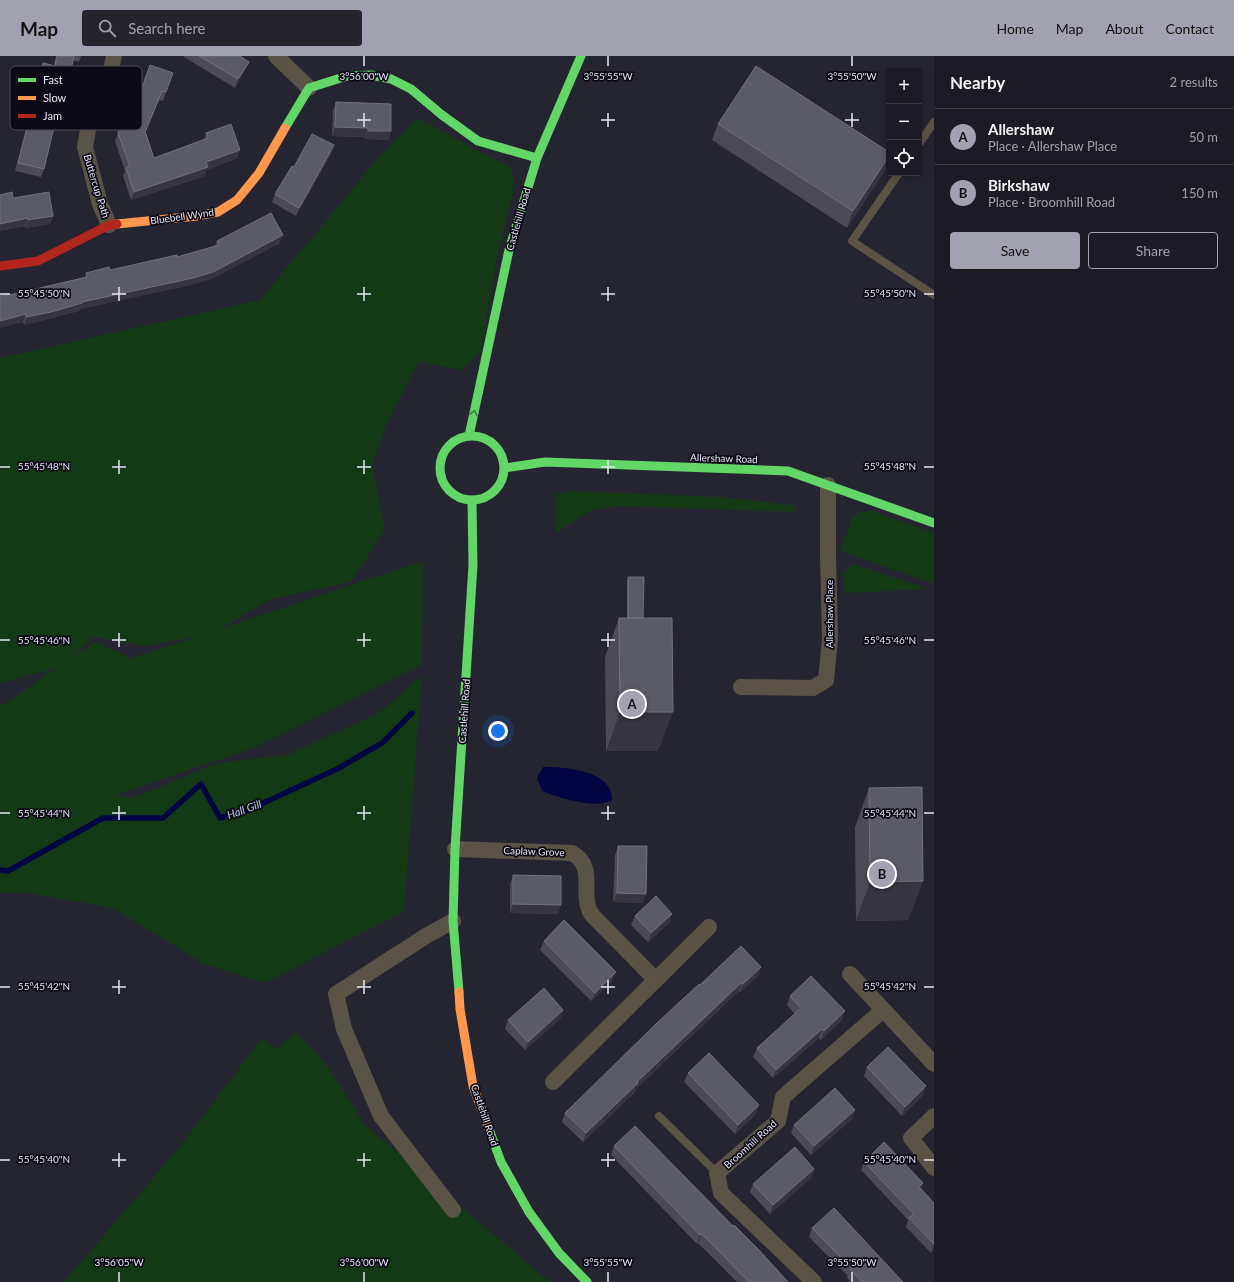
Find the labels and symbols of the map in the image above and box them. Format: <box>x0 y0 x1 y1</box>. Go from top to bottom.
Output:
legend <box>10 66 142 130</box>
text: 3°56'00"W <box>339 70 389 82</box>
text: 3°55'55"W <box>583 70 633 82</box>
text: 3°55'50"W <box>827 70 877 82</box>
text: Fast <box>43 73 63 86</box>
text: Slow <box>43 91 67 104</box>
text: Jam <box>43 109 62 122</box>
street label: Buttercup Path <box>82 153 112 219</box>
street label: Castlehill Road <box>503 186 533 252</box>
street label: Bluebell Wynd <box>149 206 215 226</box>
text: 55°45'50"N <box>18 287 70 299</box>
text: 55°45'50"N <box>864 287 916 299</box>
one-way arrow <box>470 409 478 416</box>
street label: Allershaw Road <box>690 451 758 465</box>
text: 55°45'48"N <box>18 460 70 472</box>
text: 55°45'48"N <box>864 460 916 472</box>
street label: Allershaw Place <box>823 580 835 648</box>
text: 55°45'46"N <box>18 634 70 646</box>
text: 55°45'46"N <box>864 634 916 646</box>
street label: Castlehill Road <box>456 678 472 744</box>
pin: A <box>619 689 645 719</box>
your location <box>488 721 508 741</box>
water label: Hall Gill <box>225 797 263 821</box>
text: 55°45'44"N <box>18 807 70 819</box>
text: 55°45'44"N <box>864 807 916 819</box>
street label: Caplaw Grove <box>503 844 565 858</box>
pin: B <box>869 859 895 889</box>
text: 55°45'42"N <box>18 980 70 992</box>
text: 55°45'42"N <box>864 980 916 992</box>
street label: Castlehill Road <box>469 1082 501 1148</box>
street label: Broomhill Road <box>721 1117 779 1171</box>
text: 55°45'40"N <box>18 1153 70 1165</box>
text: 55°45'40"N <box>864 1153 916 1165</box>
text: 3°56'05"W <box>94 1256 144 1268</box>
text: 3°56'00"W <box>339 1256 389 1268</box>
text: 3°55'55"W <box>583 1256 633 1268</box>
text: 3°55'50"W <box>827 1256 877 1268</box>

